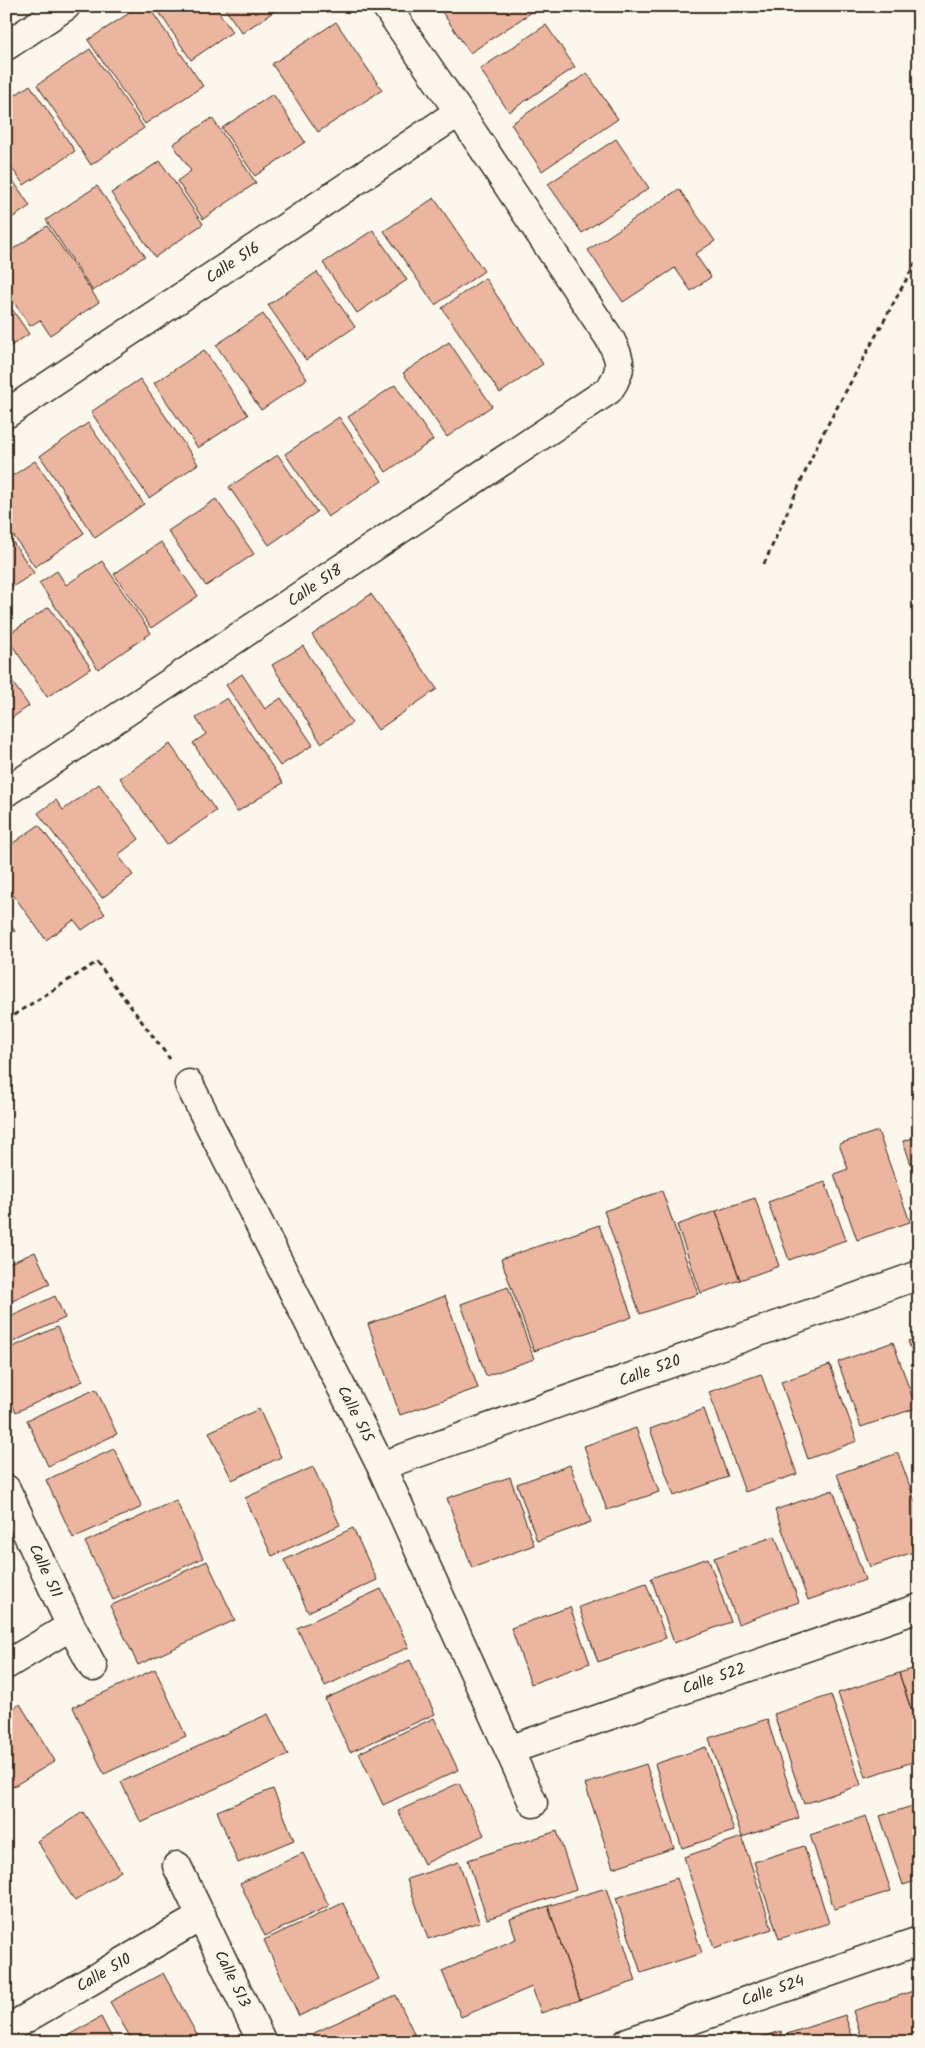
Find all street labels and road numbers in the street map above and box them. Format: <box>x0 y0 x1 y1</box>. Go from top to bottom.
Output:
street label: Calle 516 <box>201 236 265 290</box>
street label: Calle 518 <box>282 558 348 614</box>
street label: Calle 520 <box>615 1348 685 1394</box>
street label: Calle 515 <box>330 1381 381 1448</box>
street label: Calle 511 <box>22 1540 68 1602</box>
street label: Calle 522 <box>679 1656 749 1702</box>
street label: Calle 513 <box>207 1946 257 2012</box>
street label: Calle 510 <box>72 1947 136 1999</box>
street label: Calle 524 <box>738 1969 808 2013</box>

